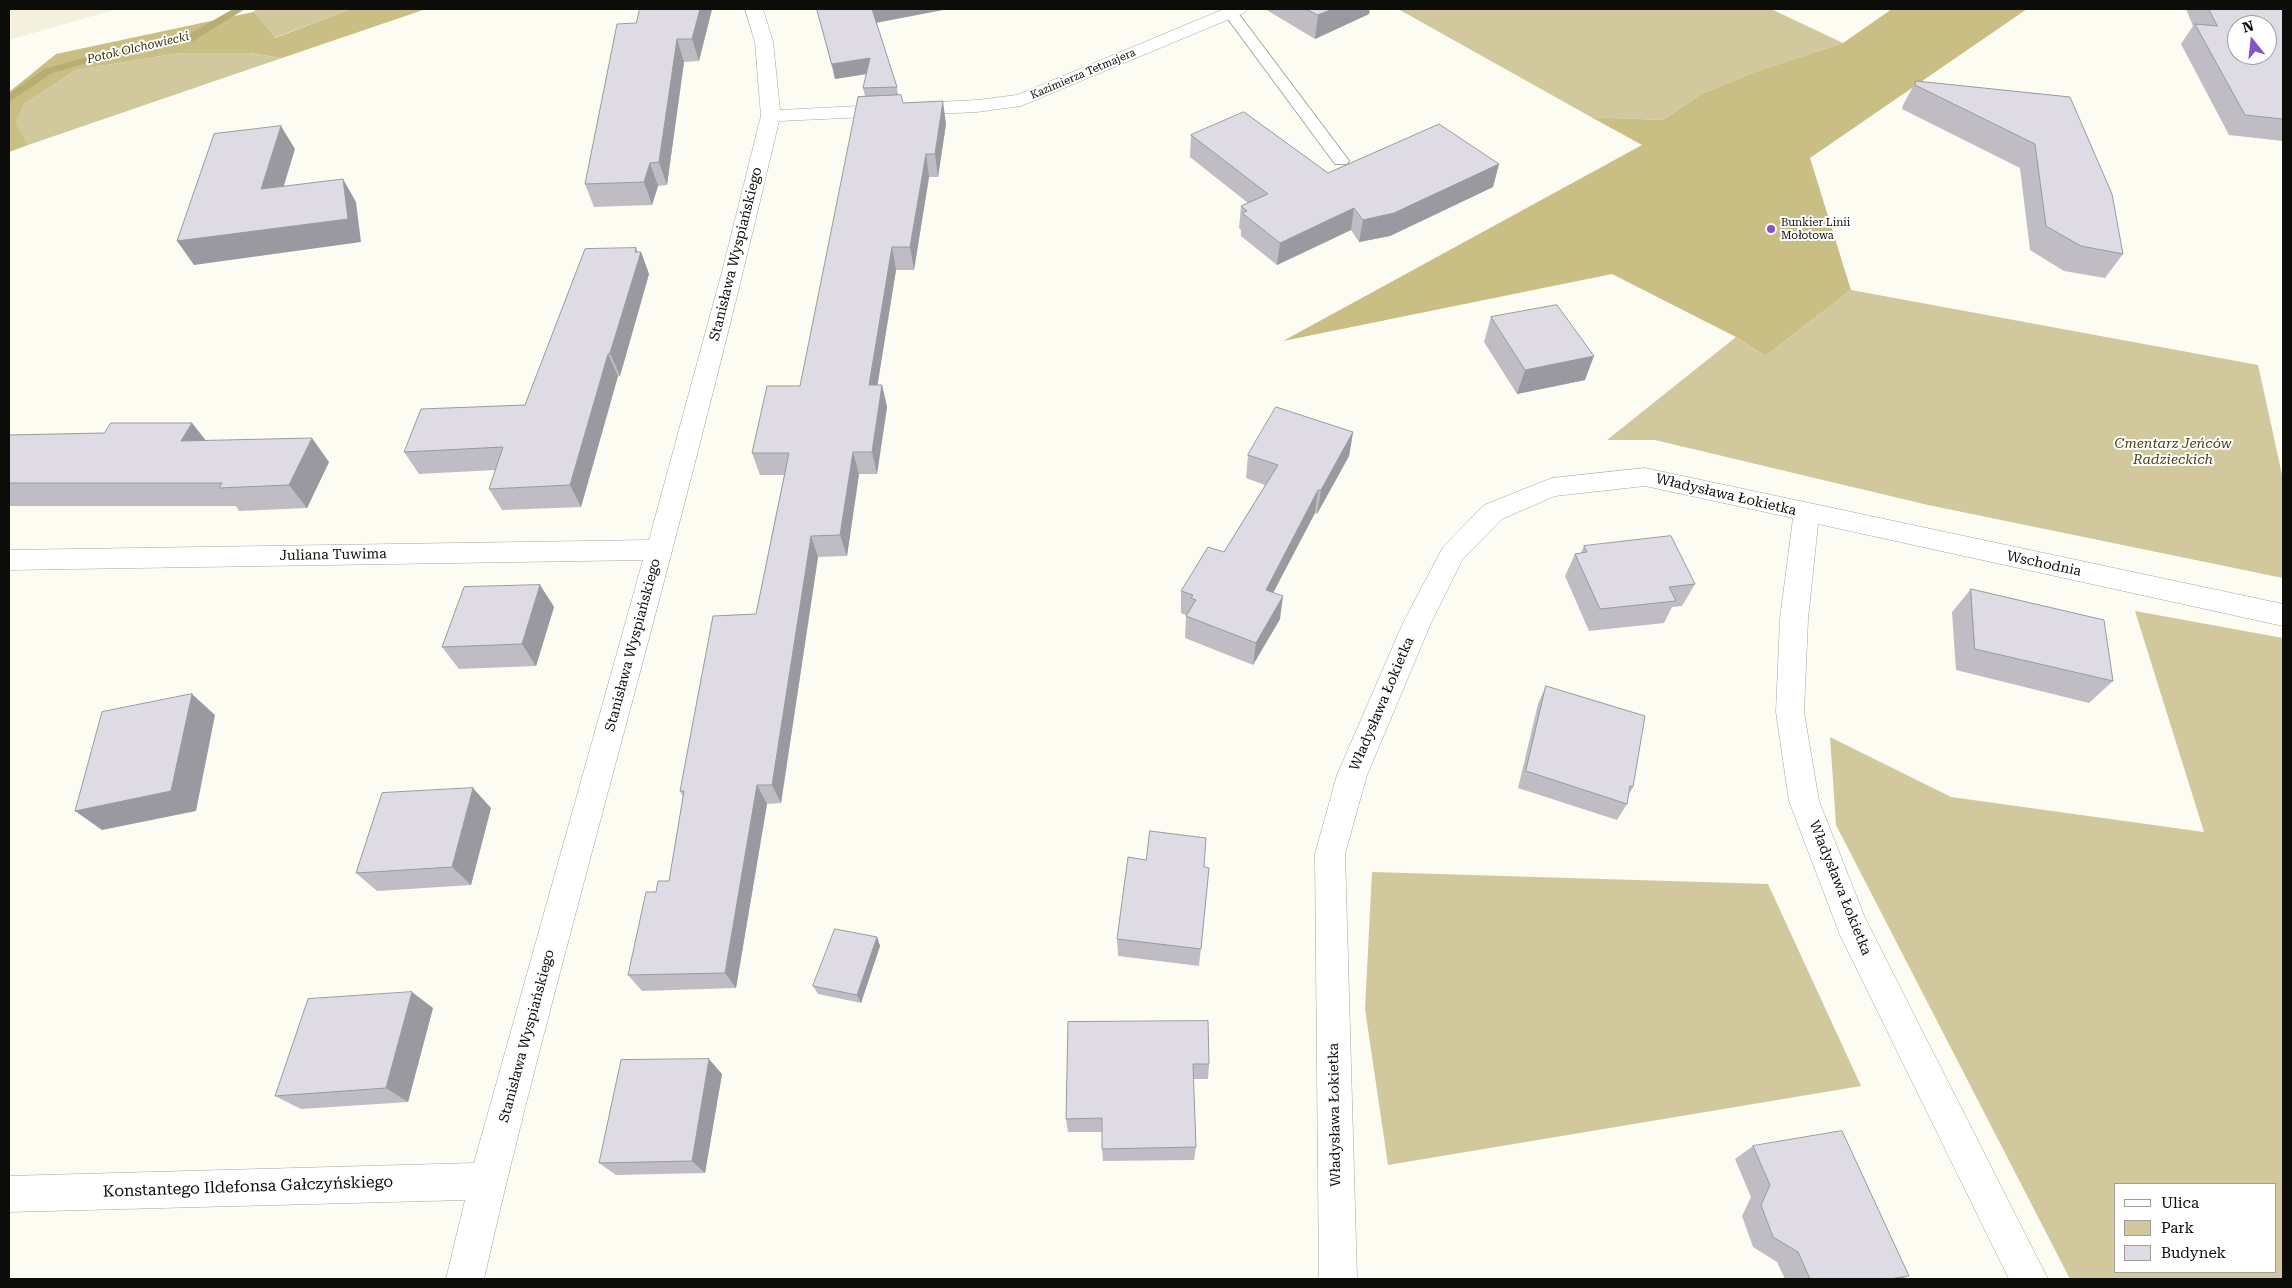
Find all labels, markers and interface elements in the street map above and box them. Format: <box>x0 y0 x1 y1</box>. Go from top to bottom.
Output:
north arrow <box>2227 15 2277 65</box>
text: N <box>2241 17 2256 36</box>
water label: Potok Olchowiecki <box>86 29 190 67</box>
street label: Kazimierza Tetmajera <box>1028 46 1138 102</box>
street label: Stanisława Wyspiańskiego <box>706 165 766 343</box>
place label: Bunkier Linii Mołotowa <box>1781 216 1850 242</box>
marker: Bunkier Linii Mołotowa <box>1765 223 1777 235</box>
park label: Cmentarz Jeńców Radzieckich <box>2115 436 2231 468</box>
street label: Władysława Łokietka <box>1654 471 1798 519</box>
street label: Juliana Tuwima <box>279 546 387 564</box>
street label: Wschodnia <box>2005 548 2083 580</box>
street label: Stanisława Wyspiańskiego <box>602 557 664 733</box>
street label: Władysława Łokietka <box>1346 635 1418 773</box>
street label: Władysława Łokietka <box>1805 818 1875 958</box>
street label: Stanisława Wyspiańskiego <box>496 948 558 1124</box>
street label: Władysława Łokietka <box>1325 1043 1345 1187</box>
street label: Konstantego Ildefonsa Gałczyńskiego <box>103 1172 393 1202</box>
legend <box>2114 1183 2277 1273</box>
text: Ulica <box>2161 1194 2199 1212</box>
text: Park <box>2161 1219 2194 1237</box>
text: Budynek <box>2161 1244 2226 1262</box>

